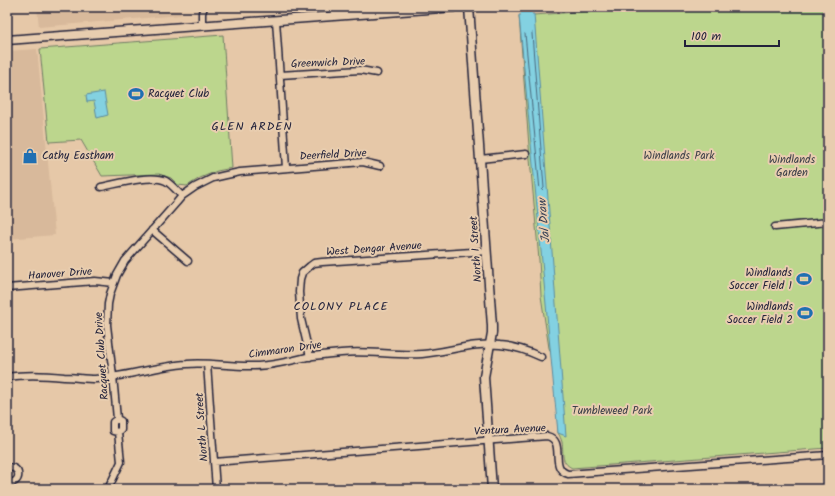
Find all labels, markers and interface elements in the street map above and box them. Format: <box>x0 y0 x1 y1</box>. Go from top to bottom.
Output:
scale bar <box>685 22 779 48</box>
text: 100 m <box>691 27 722 46</box>
street label: Greenwich Drive <box>291 53 365 73</box>
sports icon: Racquet Club <box>127 85 145 103</box>
place label: Racquet Club <box>148 85 209 103</box>
district label: GLEN ARDEN <box>211 117 293 136</box>
street label: Deerfield Drive <box>299 144 367 166</box>
shop icon: Cathy Eastham <box>21 147 39 165</box>
place label: Cathy Eastham <box>42 147 114 165</box>
park label: Windlands Park <box>644 147 715 165</box>
park label: Windlands Garden <box>769 151 816 182</box>
water label: Jal Draw <box>532 196 555 244</box>
street label: North I Street <box>465 215 487 283</box>
street label: West Dengar Avenue <box>326 237 422 261</box>
street label: Hanover Drive <box>27 263 93 285</box>
place label: Windlands Soccer Field 1 <box>729 264 792 295</box>
sports icon: Windlands Soccer Field 1 <box>795 270 813 288</box>
district label: COLONY PLACE <box>294 297 388 316</box>
place label: Windlands Soccer Field 2 <box>727 298 793 329</box>
sports icon: Windlands Soccer Field 2 <box>796 304 814 322</box>
street label: Racquet Club Drive <box>90 311 114 401</box>
street label: Cimmaron Drive <box>247 336 323 364</box>
street label: North L Street <box>191 391 213 462</box>
park label: Tumbleweed Park <box>572 402 653 420</box>
street label: Ventura Avenue <box>474 419 546 441</box>

